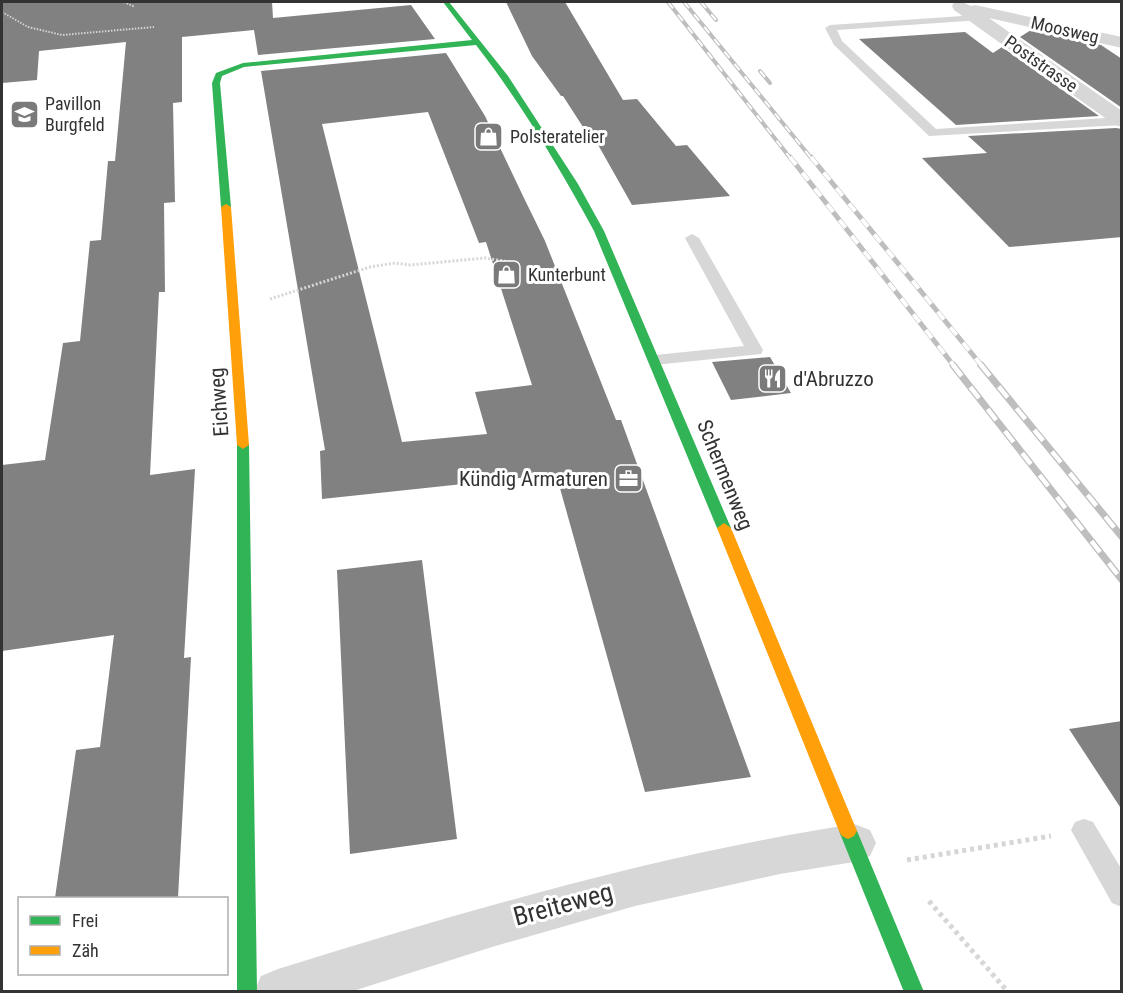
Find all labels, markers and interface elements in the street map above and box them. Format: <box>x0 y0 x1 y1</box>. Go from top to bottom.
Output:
street label: Moosweg <box>1029 12 1101 47</box>
street label: Poststrasse <box>1001 31 1082 96</box>
place label: Pavillon Burgfeld <box>45 93 105 135</box>
school or university icon: Pavillon Burgfeld <box>8 98 40 130</box>
shop icon: Polsteratelier <box>473 121 505 153</box>
place label: Polsteratelier <box>510 126 605 147</box>
shop icon: Kunterbunt <box>491 259 523 291</box>
place label: Kunterbunt <box>528 264 606 285</box>
restaurant icon: d'Abruzzo <box>756 363 788 395</box>
street label: Eichweg <box>205 367 233 437</box>
place label: d'Abruzzo <box>793 367 874 391</box>
street label: Schermenweg <box>692 416 758 534</box>
office icon: Kündig Armaturen <box>613 463 645 495</box>
place label: Kündig Armaturen <box>459 467 608 491</box>
street label: Breiteweg <box>510 876 616 932</box>
legend <box>18 897 228 975</box>
text: Frei <box>72 910 98 931</box>
text: Zäh <box>72 940 99 961</box>

